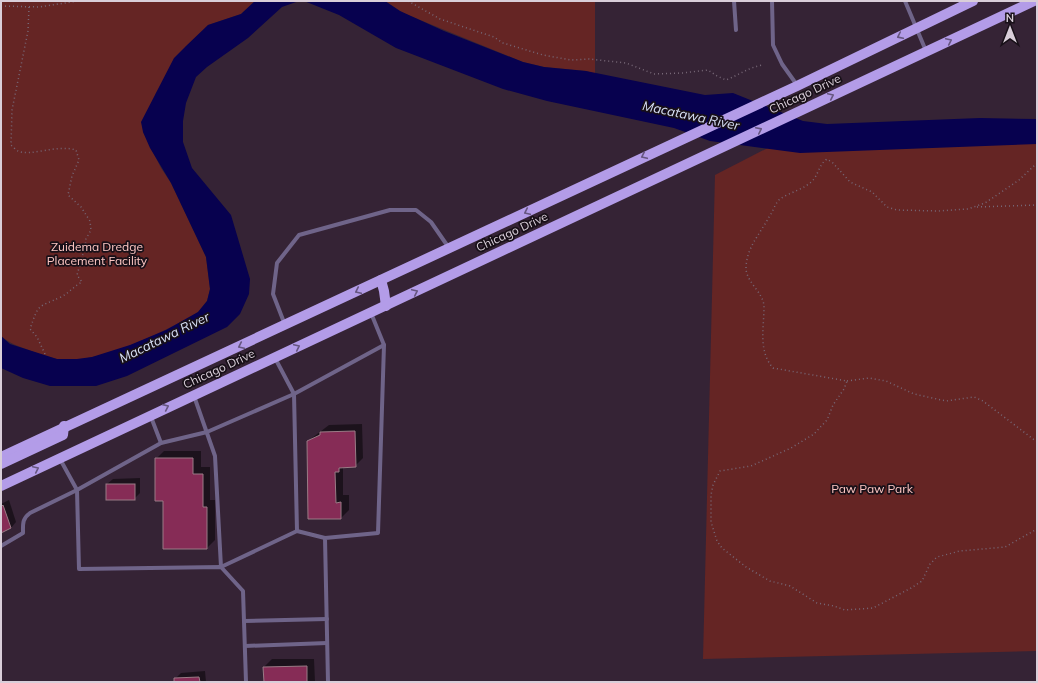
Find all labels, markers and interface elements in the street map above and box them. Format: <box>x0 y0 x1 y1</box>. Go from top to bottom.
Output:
north arrow <box>990 8 1030 48</box>
text: N <box>1006 11 1014 25</box>
one-way arrow <box>896 31 904 39</box>
one-way arrow <box>944 38 952 46</box>
street label: Chicago Drive <box>767 70 843 117</box>
one-way arrow <box>826 93 834 101</box>
water label: Macatawa River <box>641 97 742 133</box>
one-way arrow <box>755 127 762 135</box>
one-way arrow <box>641 151 648 159</box>
one-way arrow <box>523 207 531 215</box>
street label: Chicago Drive <box>474 208 550 255</box>
park label: Zuidema Dredge Placement Facility <box>47 239 148 268</box>
one-way arrow <box>355 286 363 294</box>
one-way arrow <box>411 289 418 297</box>
water label: Macatawa River <box>116 308 213 366</box>
one-way arrow <box>237 341 245 349</box>
one-way arrow <box>293 344 301 352</box>
street label: Chicago Drive <box>181 345 257 392</box>
one-way arrow <box>163 404 170 412</box>
one-way arrow <box>32 466 40 474</box>
park label: Paw Paw Park <box>831 481 914 496</box>

